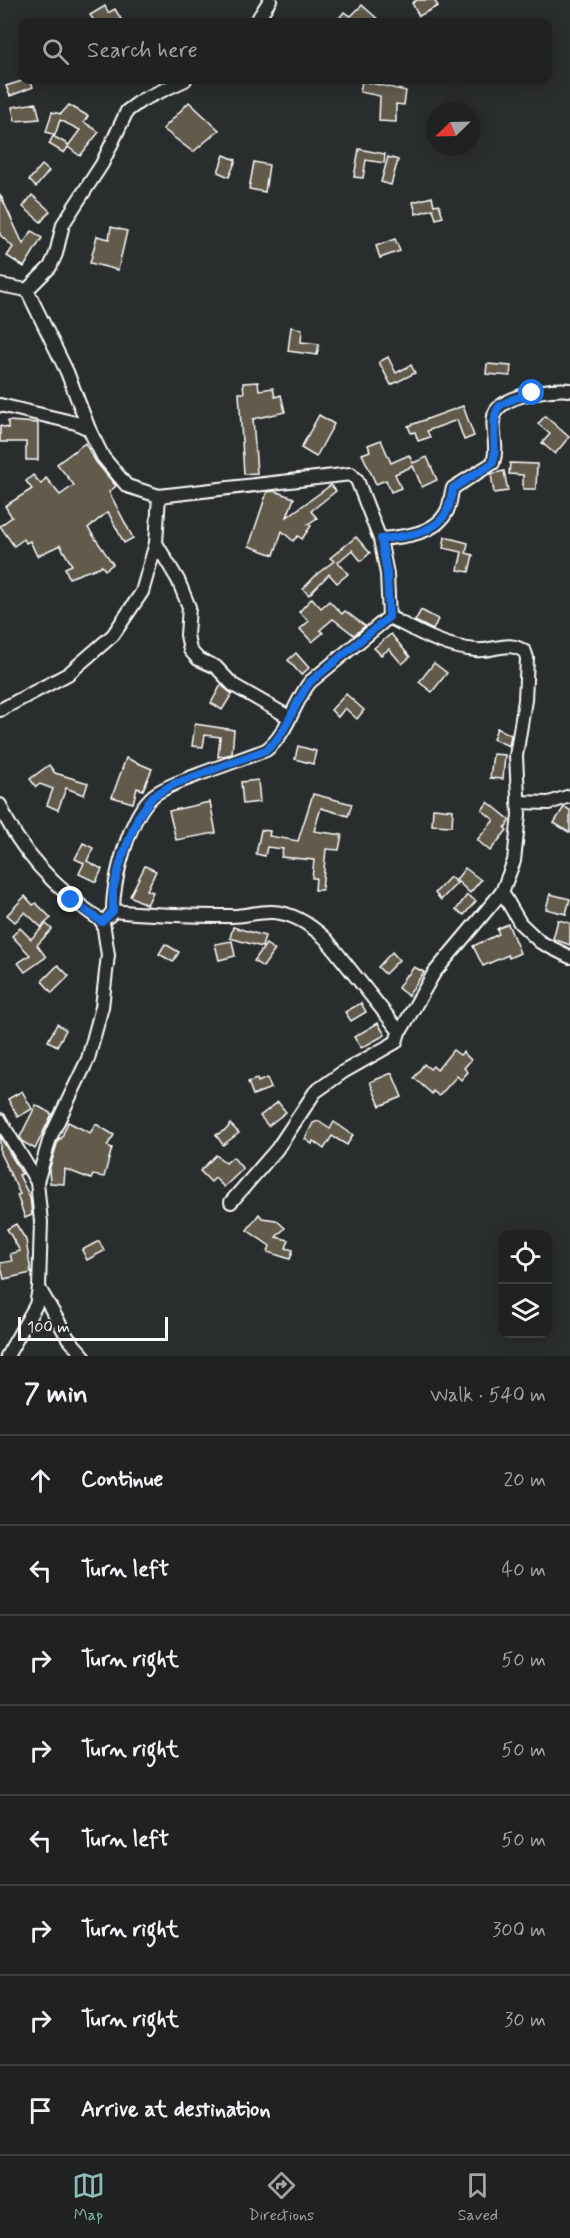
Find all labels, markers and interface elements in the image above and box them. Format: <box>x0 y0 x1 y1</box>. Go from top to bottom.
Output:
search box <box>18 18 552 84</box>
icon: search <box>39 35 72 68</box>
text: Search here <box>87 37 198 65</box>
north arrow <box>426 102 480 156</box>
route start <box>518 379 544 405</box>
route end <box>57 886 83 912</box>
map controls <box>498 1230 552 1338</box>
button: locate <box>498 1230 552 1284</box>
button: layers <box>498 1284 552 1338</box>
scale bar <box>18 1314 168 1342</box>
text: 100 m <box>27 1317 70 1338</box>
text: 7 min <box>24 1378 88 1412</box>
text: Walk · 540 m <box>430 1382 546 1409</box>
icon: ahead <box>24 1464 57 1497</box>
text: Continue <box>81 1466 163 1494</box>
text: 20 m <box>503 1467 546 1494</box>
icon: left <box>24 1554 57 1587</box>
text: Turn left <box>81 1556 169 1584</box>
text: 40 m <box>502 1557 546 1584</box>
icon: right <box>24 1644 57 1677</box>
text: Turn right <box>81 1646 179 1674</box>
text: 50 m <box>501 1647 546 1674</box>
icon: right <box>24 1734 57 1767</box>
text: Turn right <box>81 1736 179 1764</box>
text: 50 m <box>501 1737 546 1764</box>
icon: left <box>24 1824 57 1857</box>
text: Turn left <box>81 1826 169 1854</box>
text: 50 m <box>501 1827 546 1854</box>
icon: right <box>24 1914 57 1947</box>
text: Turn right <box>81 1916 179 1944</box>
text: 300 m <box>492 1917 546 1944</box>
icon: right <box>24 2004 57 2037</box>
text: Turn right <box>81 2006 179 2034</box>
text: 30 m <box>504 2007 546 2034</box>
icon: arrive <box>24 2094 57 2127</box>
text: Arrive at destination <box>81 2096 271 2124</box>
tab: Map <box>72 2169 105 2226</box>
tab: Directions <box>248 2169 314 2226</box>
tab: Saved <box>458 2169 498 2226</box>

